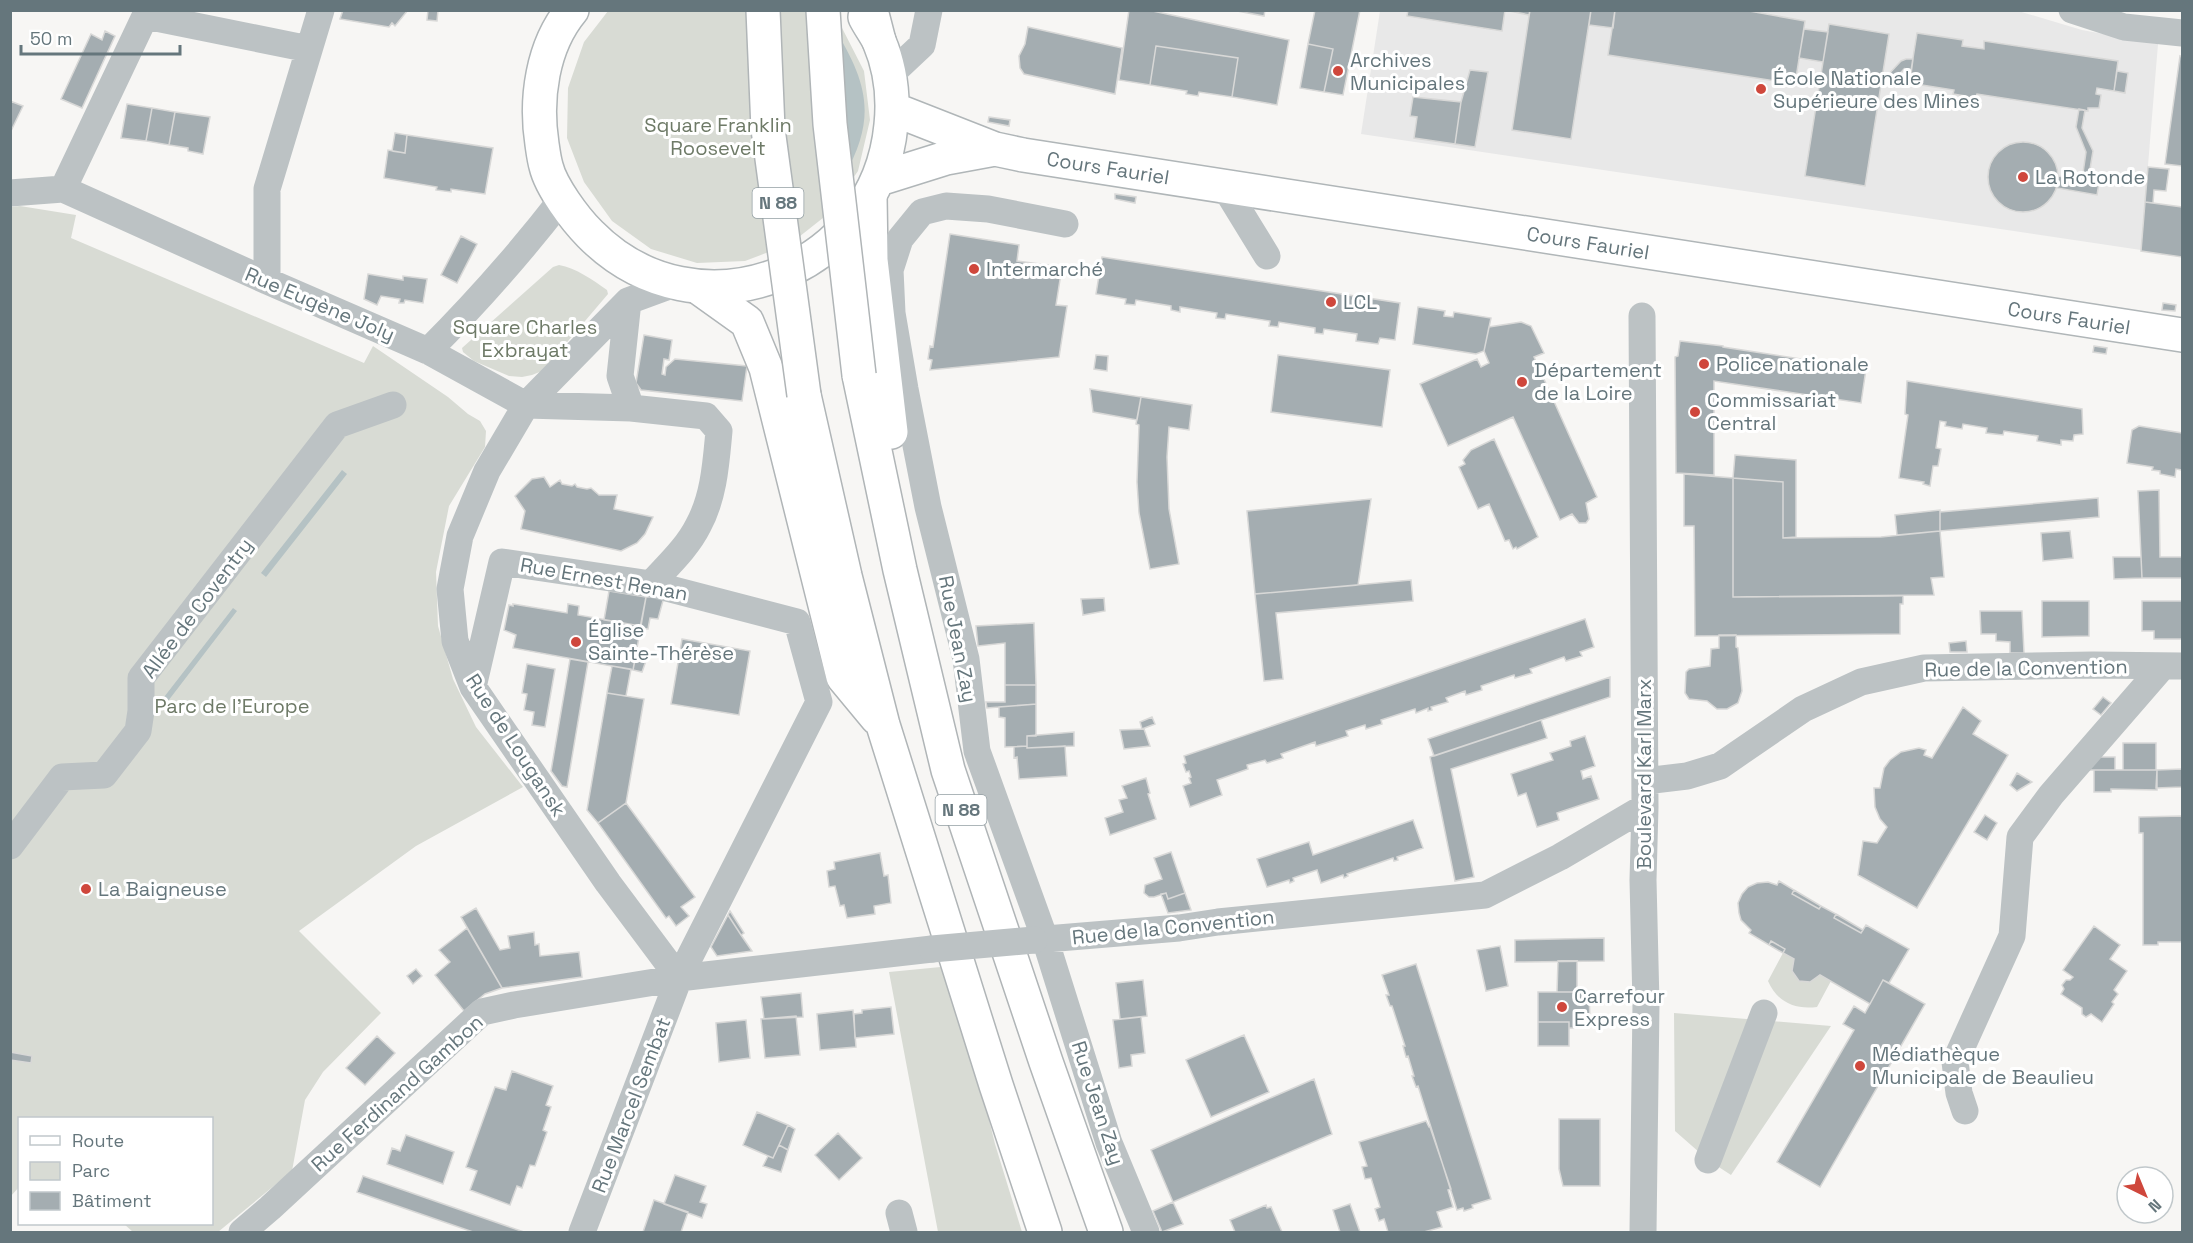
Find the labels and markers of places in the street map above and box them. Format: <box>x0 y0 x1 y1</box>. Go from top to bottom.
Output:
place label: Archives Municipales <box>1350 47 1465 96</box>
marker: Archives Municipales <box>1331 64 1345 78</box>
place label: École Nationale Supérieure des Mines <box>1773 65 1980 114</box>
marker: École Nationale Supérieure des Mines <box>1754 82 1768 96</box>
place label: La Rotonde <box>2035 164 2145 190</box>
marker: La Rotonde <box>2016 170 2030 184</box>
place label: Intermarché <box>986 256 1103 282</box>
marker: Intermarché <box>967 262 981 276</box>
place label: LCL <box>1343 289 1377 315</box>
marker: LCL <box>1324 295 1338 309</box>
place label: Police nationale <box>1716 351 1869 377</box>
place label: Département de la Loire <box>1534 357 1662 406</box>
marker: Police nationale <box>1697 357 1711 371</box>
marker: Département de la Loire <box>1515 375 1529 389</box>
place label: Commissariat Central <box>1707 387 1837 436</box>
marker: Commissariat Central <box>1688 405 1702 419</box>
place label: Église Sainte-Thérèse <box>588 617 734 666</box>
marker: Église Sainte-Thérèse <box>569 635 583 649</box>
place label: La Baigneuse <box>98 876 227 902</box>
marker: La Baigneuse <box>79 882 93 896</box>
place label: Carrefour Express <box>1574 983 1665 1032</box>
marker: Carrefour Express <box>1555 1000 1569 1014</box>
place label: Médiathèque Municipale de Beaulieu <box>1872 1041 2094 1090</box>
marker: Médiathèque Municipale de Beaulieu <box>1853 1059 1867 1073</box>

